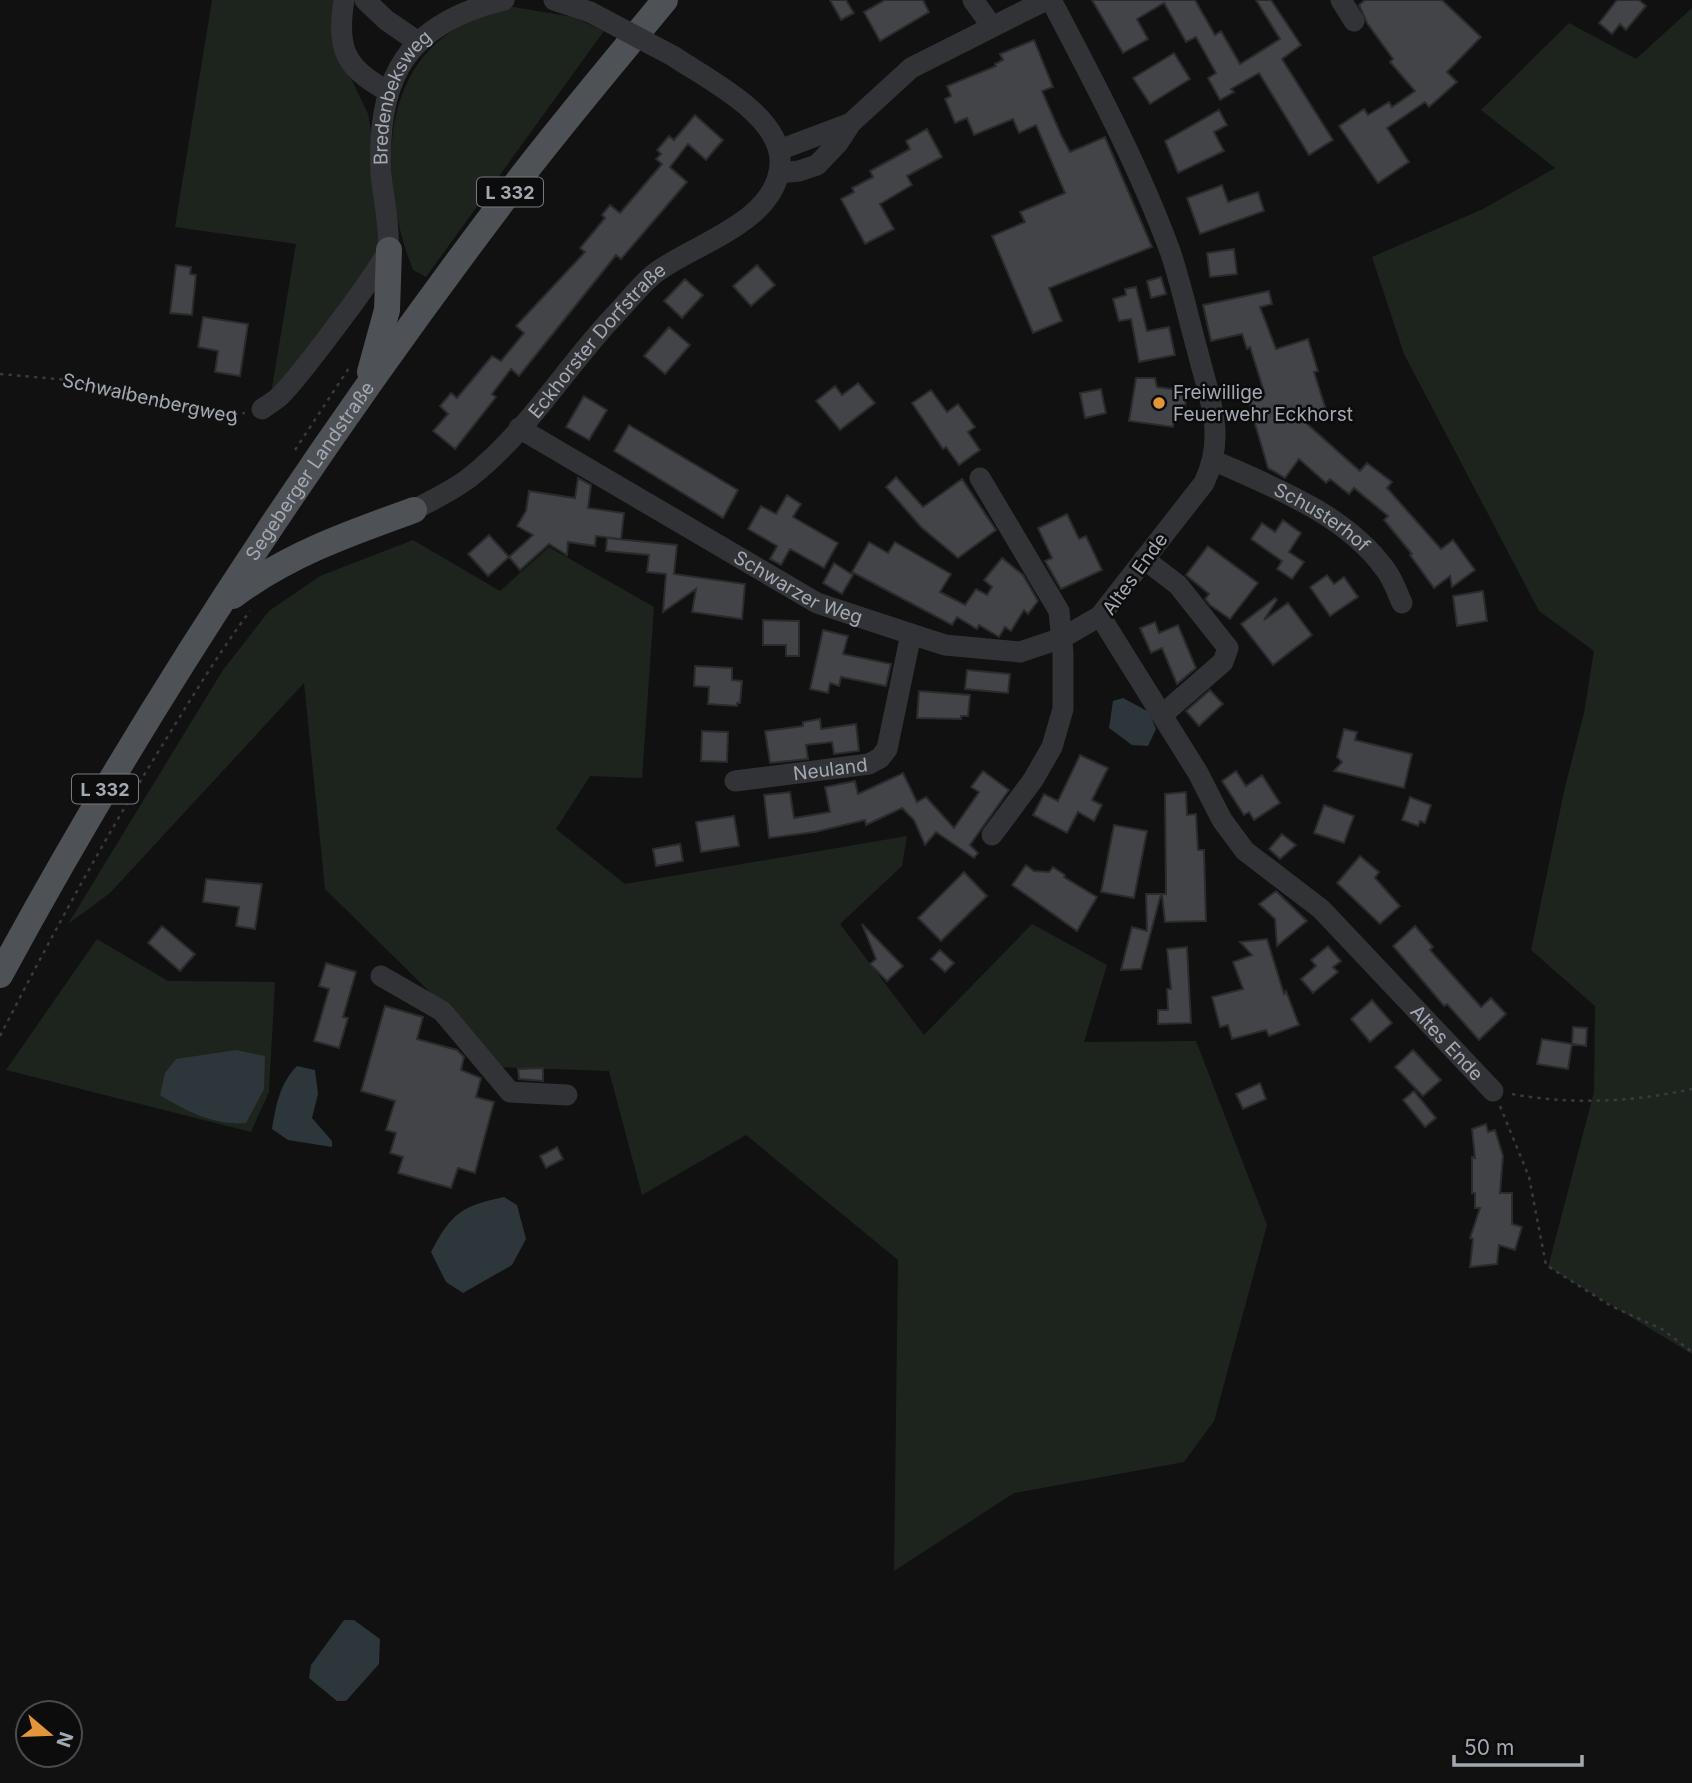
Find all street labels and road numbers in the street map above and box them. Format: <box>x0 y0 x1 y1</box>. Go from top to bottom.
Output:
street label: Bredenbeksweg <box>369 25 436 165</box>
road number: L 332 <box>477 177 543 206</box>
street label: Eckhorster Dorfstraße <box>523 258 670 423</box>
street label: Schwalbenbergweg <box>60 368 238 427</box>
street label: Segeberger Landstraße <box>240 377 379 565</box>
street label: Schusterhof <box>1270 478 1375 556</box>
street label: Altes Ende <box>1098 528 1172 620</box>
street label: Schwarzer Weg <box>730 545 866 629</box>
street label: Neuland <box>792 753 869 785</box>
road number: L 332 <box>72 774 138 804</box>
street label: Altes Ende <box>1406 1000 1488 1085</box>

